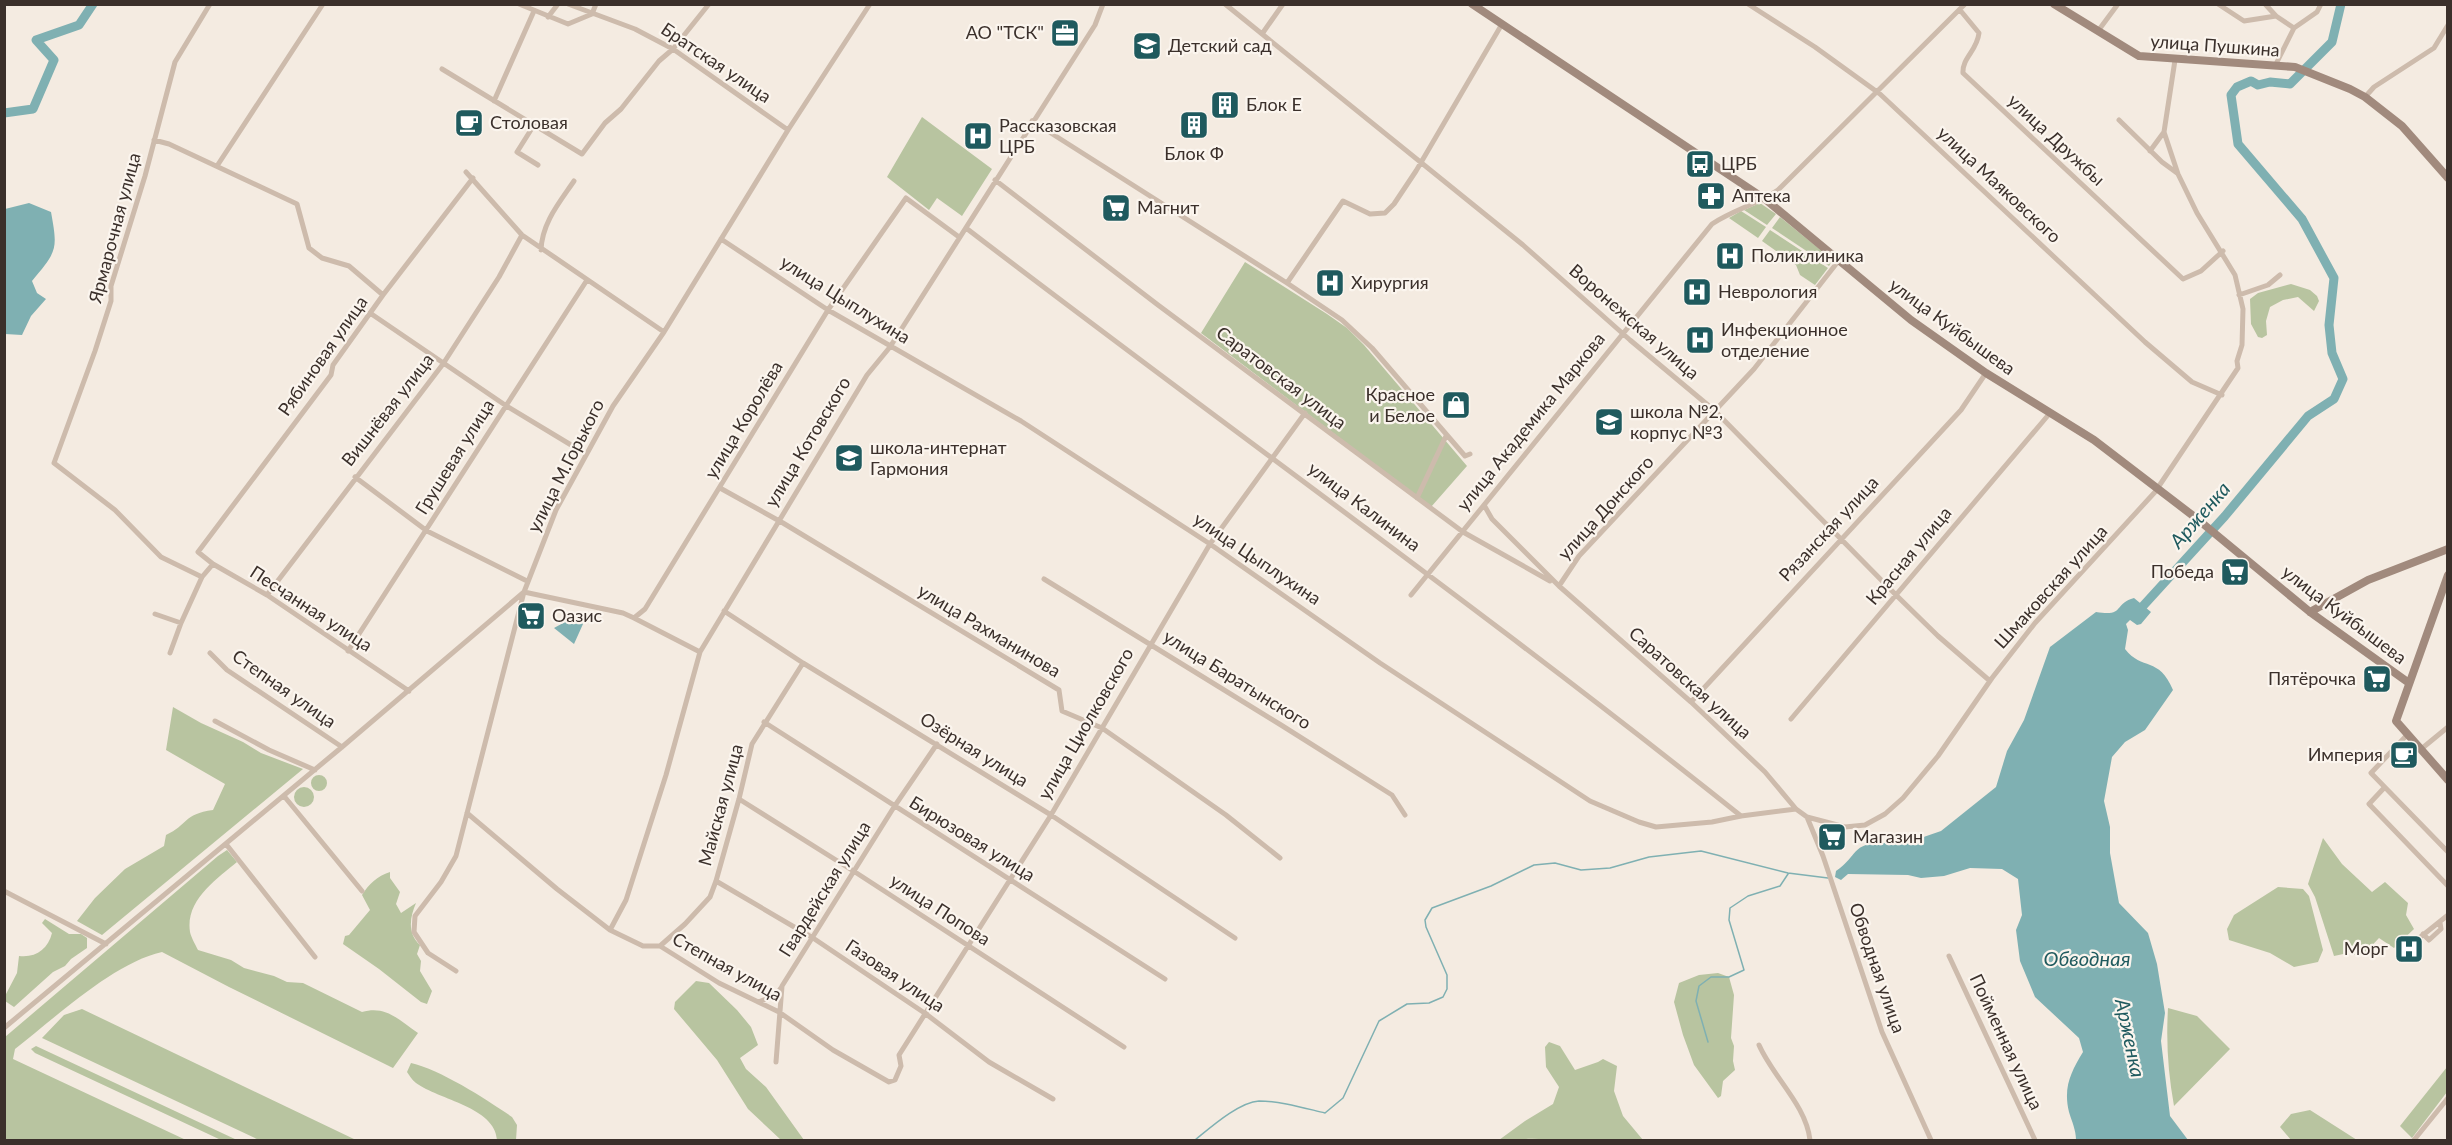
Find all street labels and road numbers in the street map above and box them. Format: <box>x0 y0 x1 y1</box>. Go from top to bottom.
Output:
street label: Братская улица <box>657 17 776 107</box>
street label: улица Пушкина <box>2150 30 2281 60</box>
street label: улица Дружбы <box>2004 89 2110 190</box>
street label: улица Маяковского <box>1933 121 2066 247</box>
street label: Ярмарочная улица <box>83 150 145 306</box>
street label: улица Цыплухина <box>777 250 915 348</box>
street label: Воронежская улица <box>1565 259 1704 384</box>
street label: улица Куйбышева <box>1885 273 2020 379</box>
street label: Рябиновая улица <box>273 291 372 419</box>
street label: Саратовская улица <box>1212 321 1351 433</box>
street label: улица Академика Маркова <box>1451 328 1609 515</box>
street label: Вишнёвая улица <box>336 349 438 470</box>
street label: улица Королёва <box>699 357 787 482</box>
street label: улица Котовского <box>760 372 855 511</box>
street label: Грушевая улица <box>410 395 498 518</box>
street label: улица М.Горького <box>522 395 608 536</box>
street label: улица Донского <box>1553 451 1658 564</box>
street label: улица Калинина <box>1304 457 1425 556</box>
street label: Рязанская улица <box>1774 471 1883 586</box>
street label: Красная улица <box>1861 502 1956 609</box>
street label: улица Цыплухина <box>1190 507 1325 609</box>
street label: Шмаковская улица <box>1989 520 2111 653</box>
street label: улица Куйбышева <box>2278 560 2411 668</box>
street label: Песчанная улица <box>246 561 377 656</box>
street label: улица Рахманинова <box>914 579 1065 681</box>
street label: Саратовская улица <box>1625 622 1756 743</box>
street label: улица Баратынского <box>1160 625 1315 733</box>
street label: Степная улица <box>228 644 341 732</box>
street label: улица Циолковского <box>1033 644 1138 803</box>
street label: Озёрная улица <box>916 707 1033 791</box>
street label: Майская улица <box>693 741 747 868</box>
street label: Бирюзовая улица <box>906 791 1039 886</box>
street label: Гвардейская улица <box>774 817 875 960</box>
street label: улица Попова <box>886 869 995 950</box>
street label: Обводная улица <box>1845 900 1911 1036</box>
street label: Степная улица <box>669 927 786 1005</box>
street label: Газовая улица <box>842 934 949 1016</box>
street label: Пойменная улица <box>1966 970 2048 1113</box>

